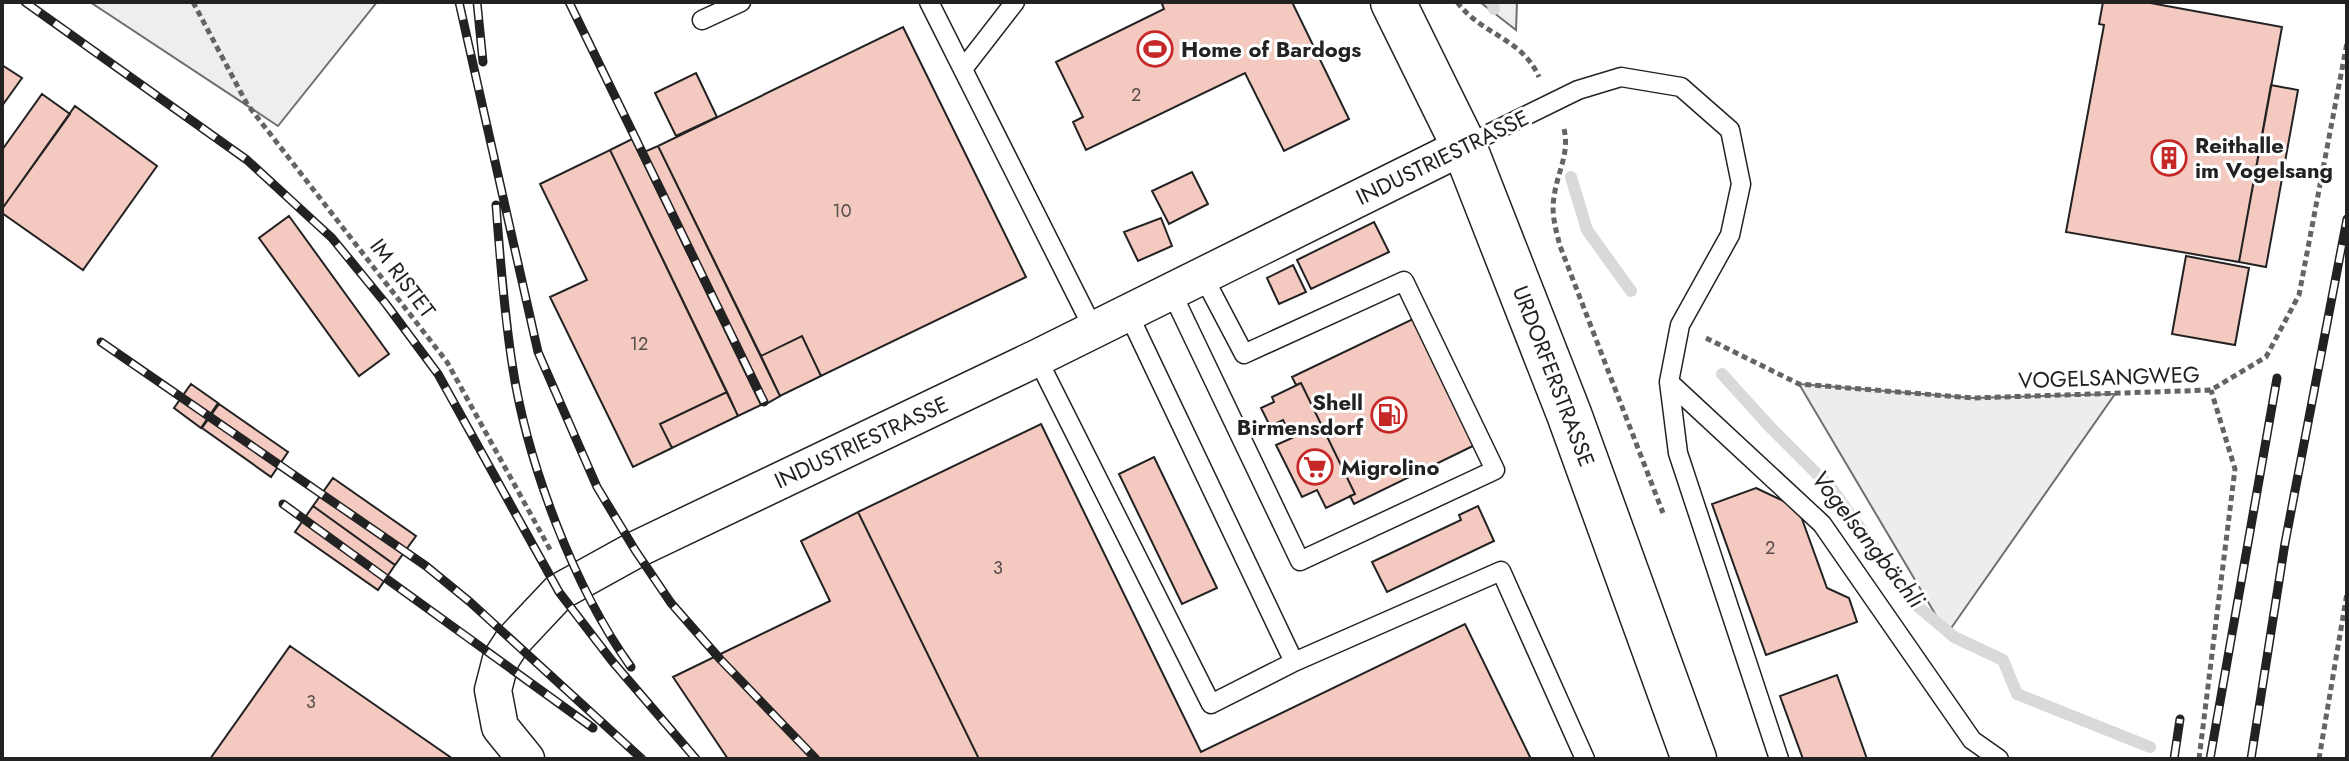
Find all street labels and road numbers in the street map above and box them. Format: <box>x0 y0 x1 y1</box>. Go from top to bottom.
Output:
street label: INDUSTRIESTRASSE <box>1350 101 1534 213</box>
street label: IM RISTET <box>362 232 444 325</box>
street label: URDORFERSTRASSE <box>1505 281 1603 471</box>
street label: VOGELSANGWEG <box>2018 358 2200 396</box>
street label: INDUSTRIESTRASSE <box>769 388 953 496</box>

